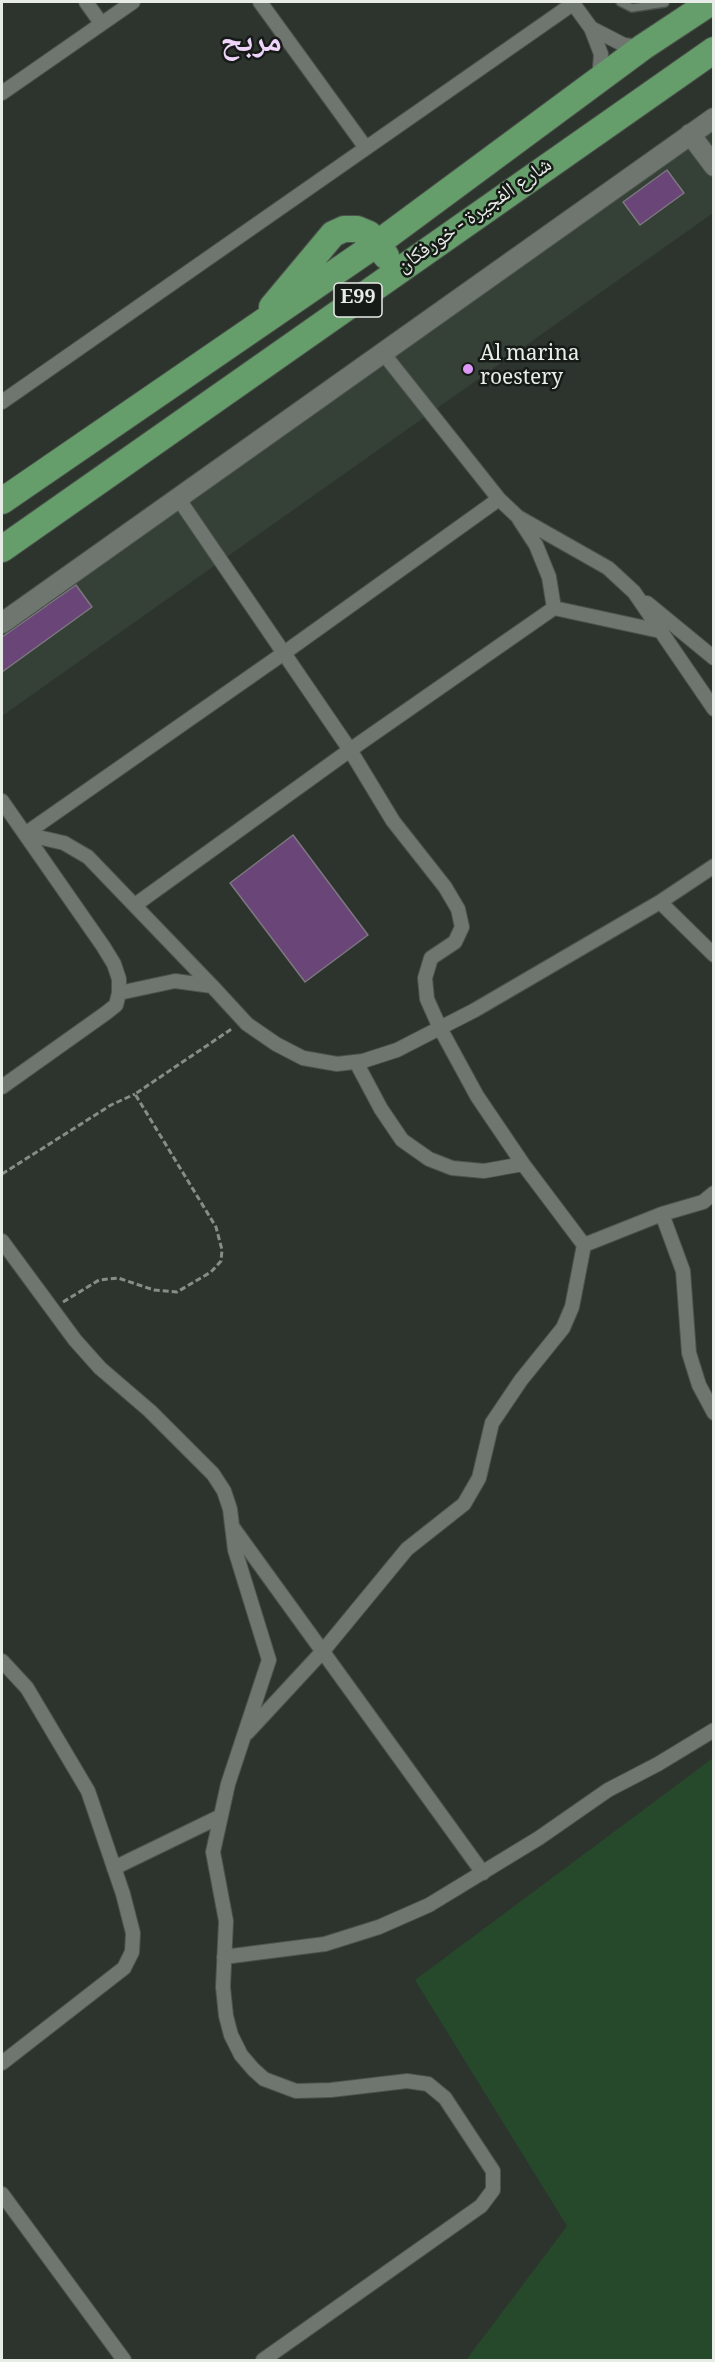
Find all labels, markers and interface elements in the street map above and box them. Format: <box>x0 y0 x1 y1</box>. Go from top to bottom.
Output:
district label: مربح <box>220 27 282 67</box>
street label: شارع الفجيرة - خورفكان <box>393 155 559 281</box>
road number: E99 <box>334 283 382 317</box>
place label: Al marina roestery <box>480 344 580 394</box>
marker: Al marina roestery <box>461 362 475 376</box>

